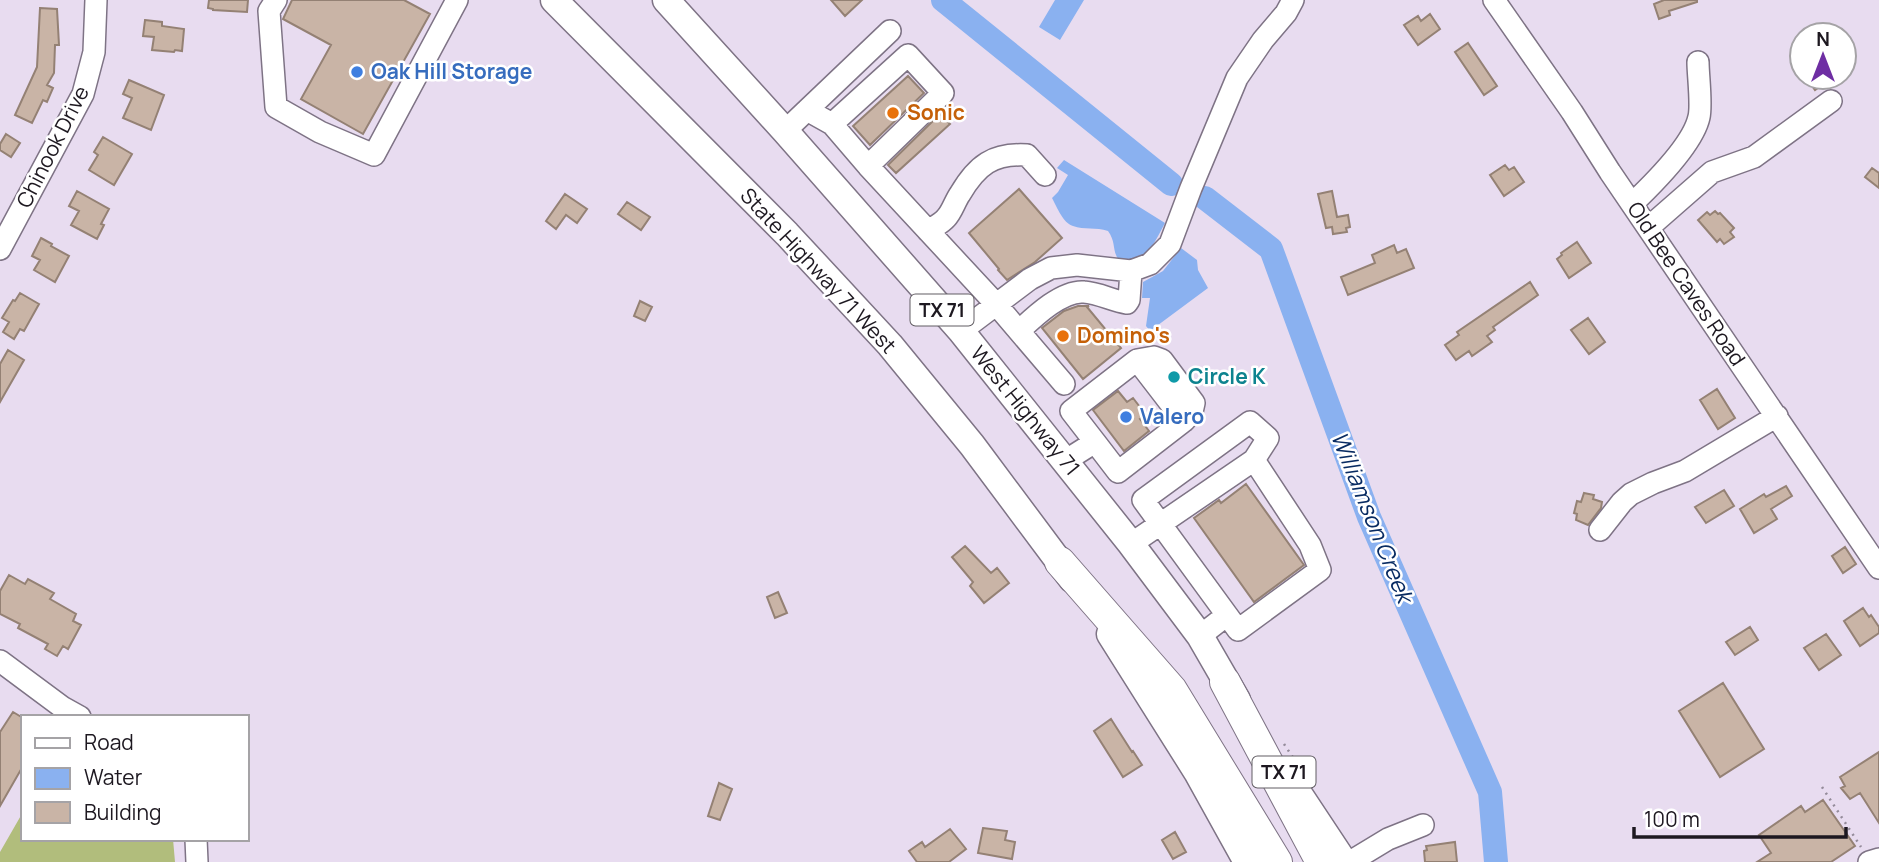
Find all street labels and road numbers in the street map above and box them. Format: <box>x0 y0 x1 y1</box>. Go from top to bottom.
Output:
street label: Chinook Drive <box>9 81 95 212</box>
street label: State Highway 71 West <box>735 182 903 359</box>
street label: Old Bee Caves Road <box>1621 196 1752 371</box>
road number: TX 71 <box>911 294 974 326</box>
street label: West Highway 71 <box>965 340 1087 481</box>
road number: TX 71 <box>1252 757 1316 788</box>

